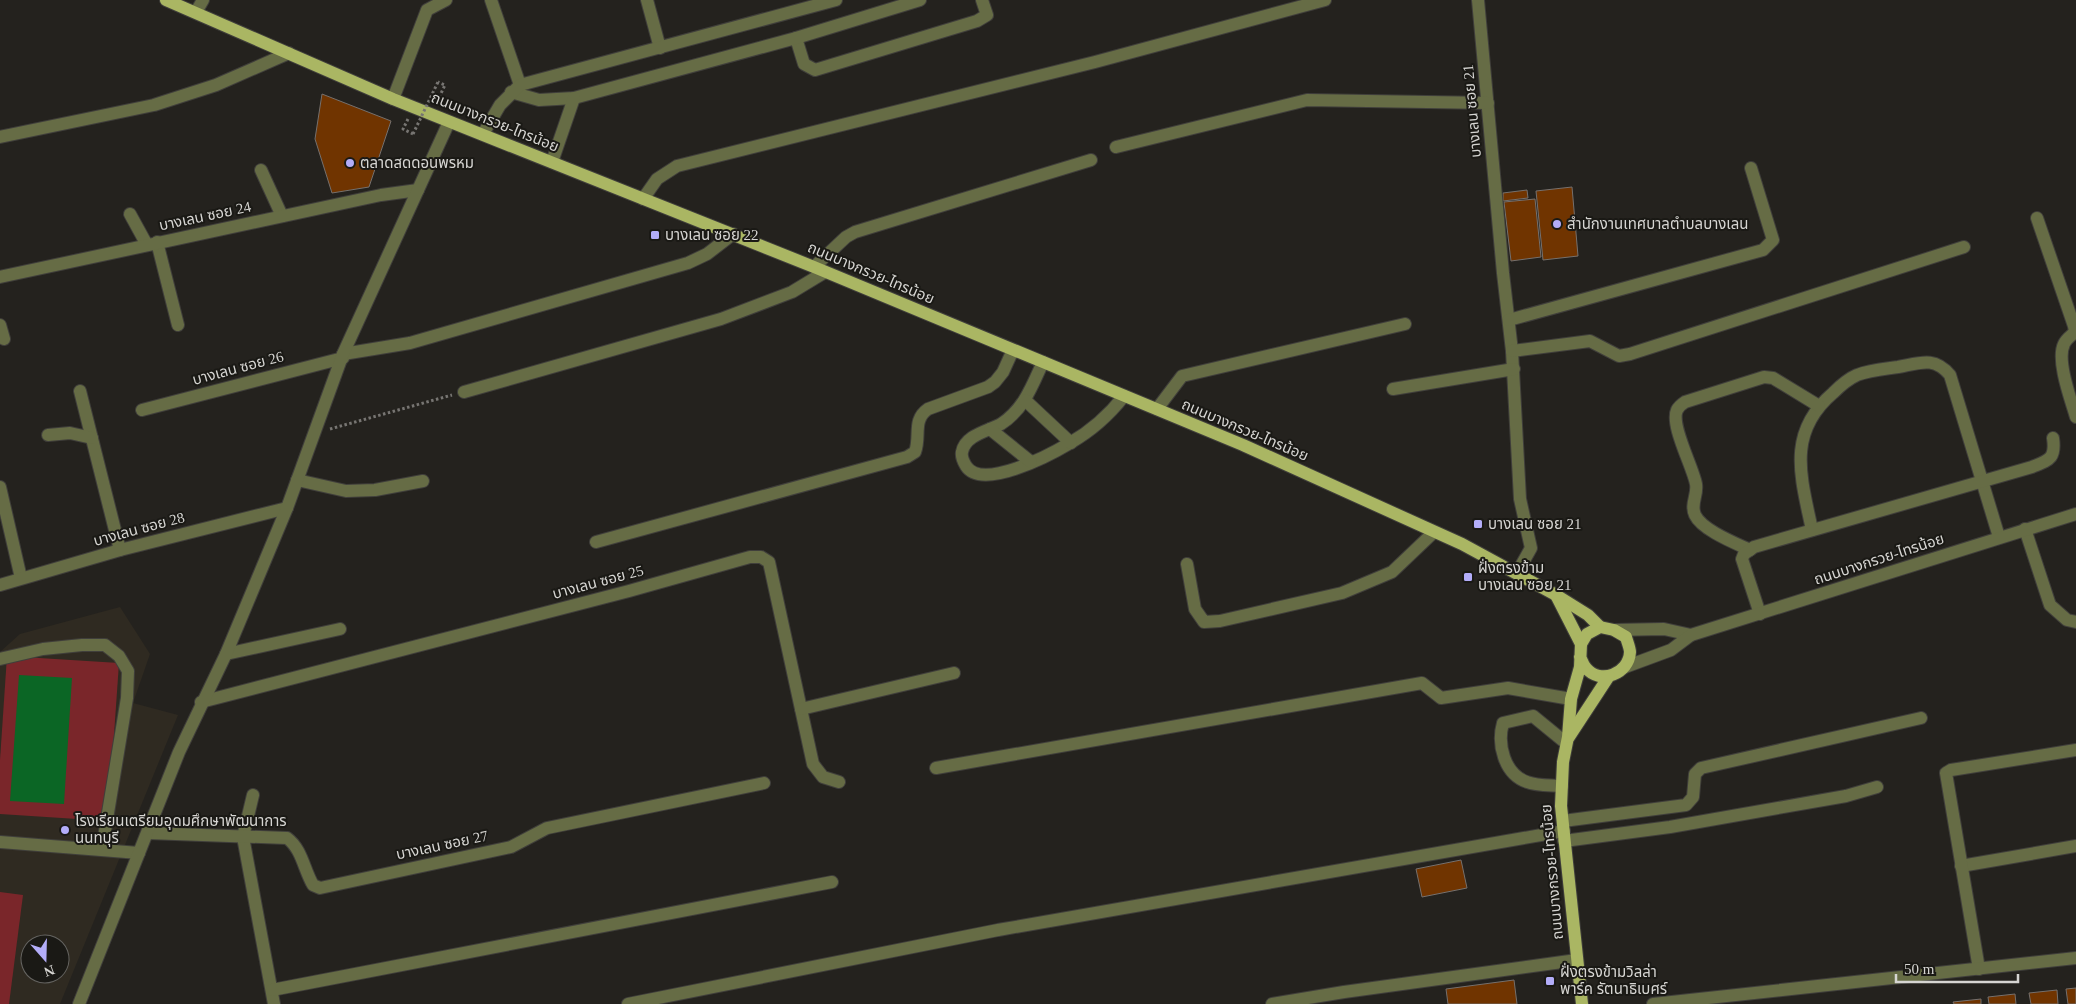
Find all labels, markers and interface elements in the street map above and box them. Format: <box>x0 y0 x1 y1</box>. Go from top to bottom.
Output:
street label: บางเลน ซอย 21 <box>1460 64 1484 158</box>
street label: ถนนบางกรวย-ไทรน้อย <box>429 89 561 155</box>
place label: ตลาดสดดอนพรหม <box>360 155 474 171</box>
marker: ตลาดสดดอนพรหม <box>344 157 356 169</box>
street label: บางเลน ซอย 24 <box>158 198 253 234</box>
place label: สำนักงานเทศบาลตำบลบางเลน <box>1567 216 1748 232</box>
marker: สำนักงานเทศบาลตำบลบางเลน <box>1551 218 1563 230</box>
place label: บางเลน ซอย 22 <box>665 227 759 243</box>
marker: บางเลน ซอย 22 <box>649 229 661 241</box>
street label: ถนนบางกรวย-ไทรน้อย <box>805 239 937 307</box>
street label: บางเลน ซอย 26 <box>191 348 286 388</box>
street label: ถนนบางกรวย-ไทรน้อย <box>1179 396 1311 464</box>
street label: บางเลน ซอย 28 <box>92 509 186 549</box>
place label: บางเลน ซอย 21 <box>1488 516 1582 532</box>
marker: บางเลน ซอย 21 <box>1472 518 1484 530</box>
street label: ถนนบางกรวย-ไทรน้อย <box>1812 530 1946 588</box>
place label: ฝั่งตรงข้าม บางเลน ซอย 21 <box>1478 558 1572 593</box>
street label: บางเลน ซอย 25 <box>551 562 645 602</box>
marker: ฝั่งตรงข้าม บางเลน ซอย 21 <box>1462 571 1474 583</box>
street label: ถนนบางกรวย-ไทรน้อย <box>1538 804 1566 940</box>
place label: โรงเรียนเตรียมอุดมศึกษาพัฒนาการ นนทบุรี <box>75 813 287 847</box>
marker: โรงเรียนเตรียมอุดมศึกษาพัฒนาการ นนทบุรี <box>59 824 71 836</box>
street label: บางเลน ซอย 27 <box>395 827 490 863</box>
north arrow <box>20 934 70 984</box>
scale bar <box>1896 952 2018 984</box>
text: 50 m <box>1904 961 1935 977</box>
text: N <box>42 962 57 980</box>
place label: ฝั่งตรงข้ามวิลล่า พาร์ค รัตนาธิเบศร์ <box>1560 962 1668 997</box>
marker: ฝั่งตรงข้ามวิลล่า พาร์ค รัตนาธิเบศร์ <box>1544 975 1556 987</box>

